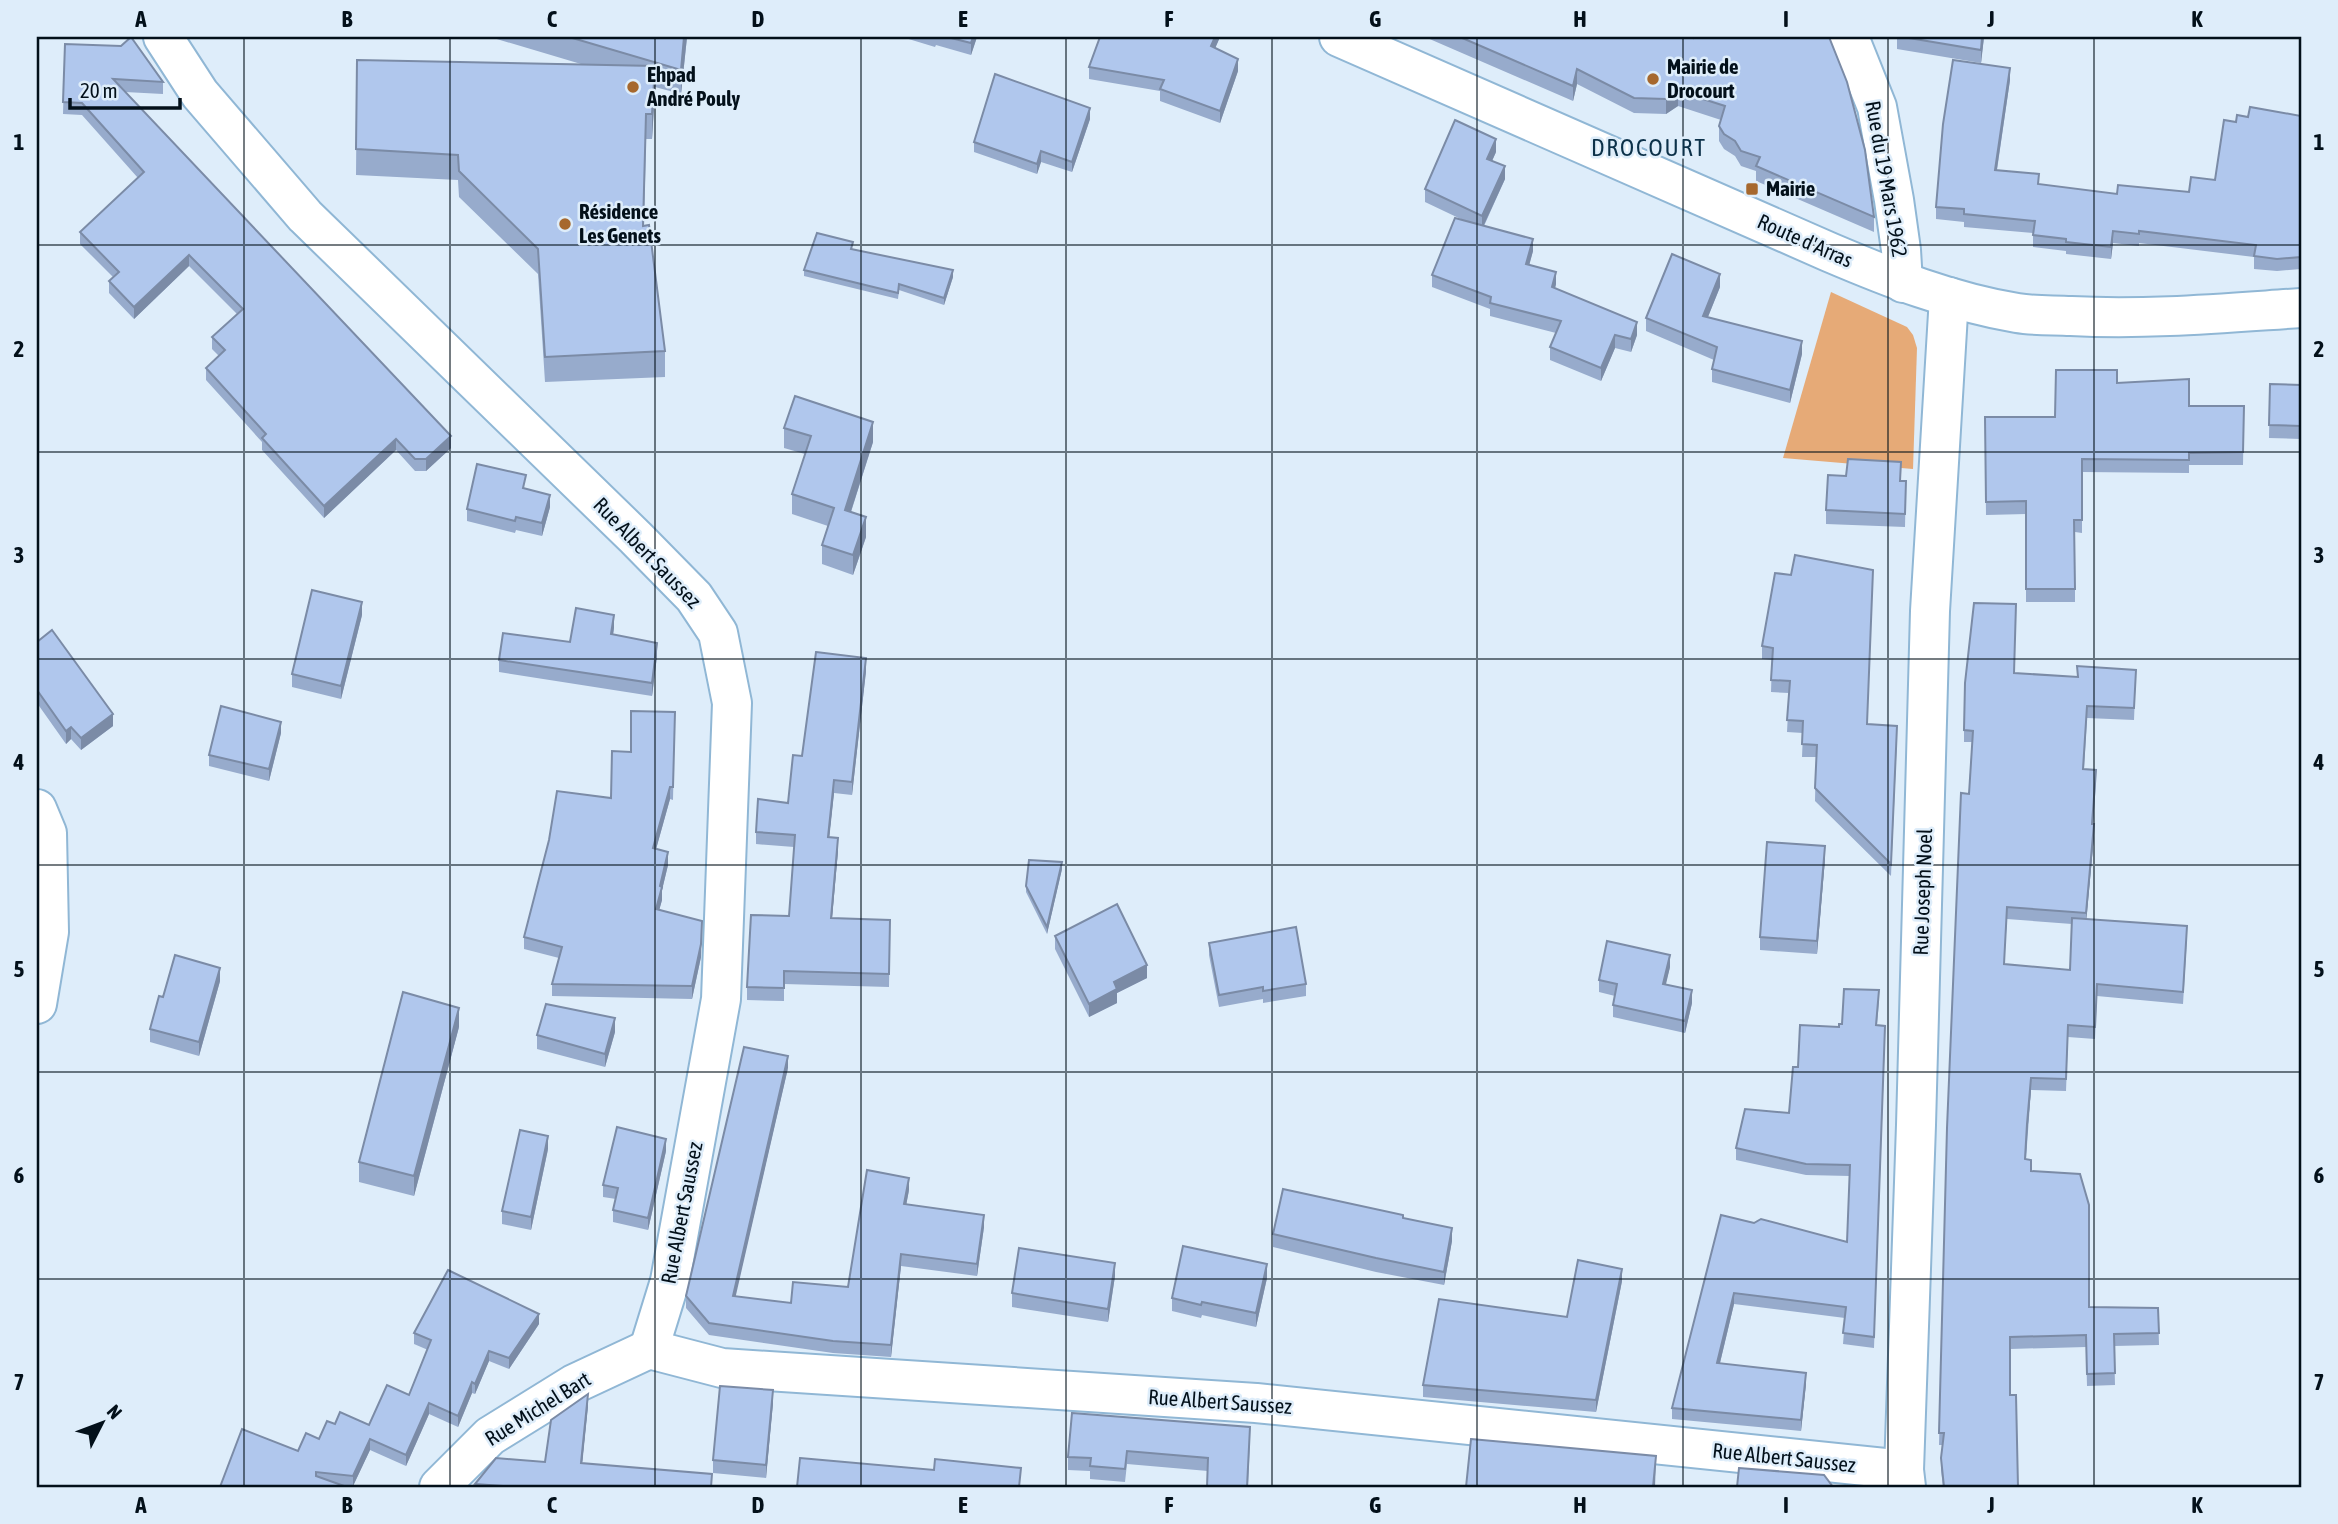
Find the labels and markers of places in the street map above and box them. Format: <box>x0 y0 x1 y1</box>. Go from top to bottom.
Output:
place label: Mairie de Drocourt <box>1667 54 1739 102</box>
place label: Ehpad André Pouly <box>646 62 740 110</box>
marker: Mairie de Drocourt <box>1645 71 1661 87</box>
marker: Ehpad André Pouly <box>625 79 641 95</box>
place label: Mairie <box>1766 176 1815 200</box>
marker: Mairie <box>1744 181 1760 197</box>
place label: Résidence Les Genets <box>579 199 661 247</box>
marker: Résidence Les Genets <box>557 216 573 232</box>

